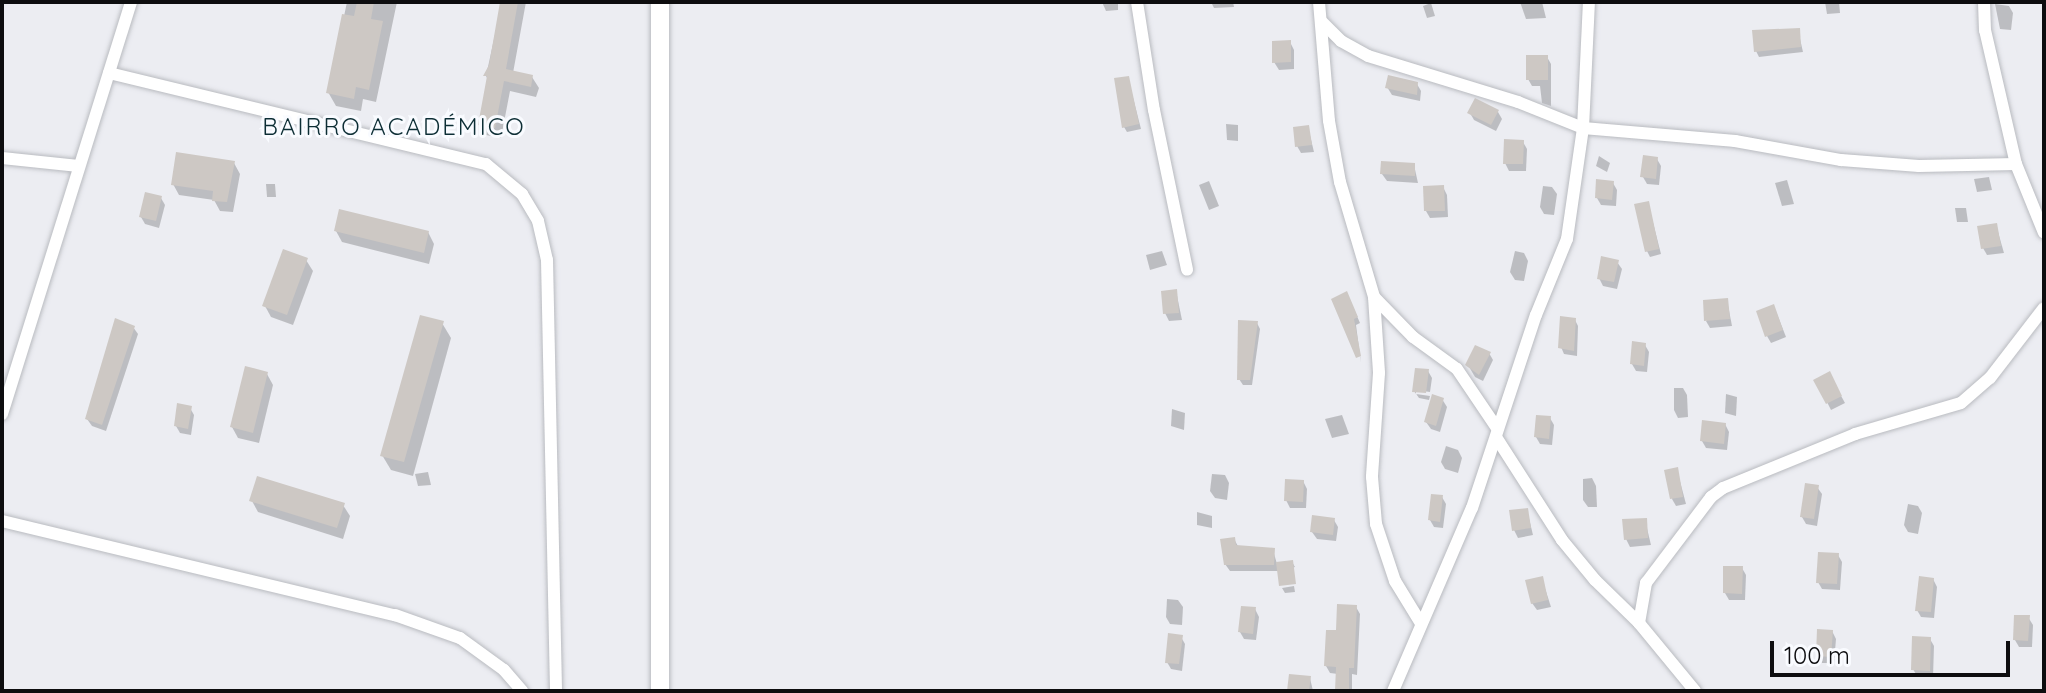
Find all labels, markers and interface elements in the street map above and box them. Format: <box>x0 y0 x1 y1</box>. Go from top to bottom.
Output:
district label: BAIRRO ACADÉMICO <box>262 113 526 141</box>
scale bar <box>1774 625 2014 675</box>
text: 100 m <box>1784 640 1850 670</box>

